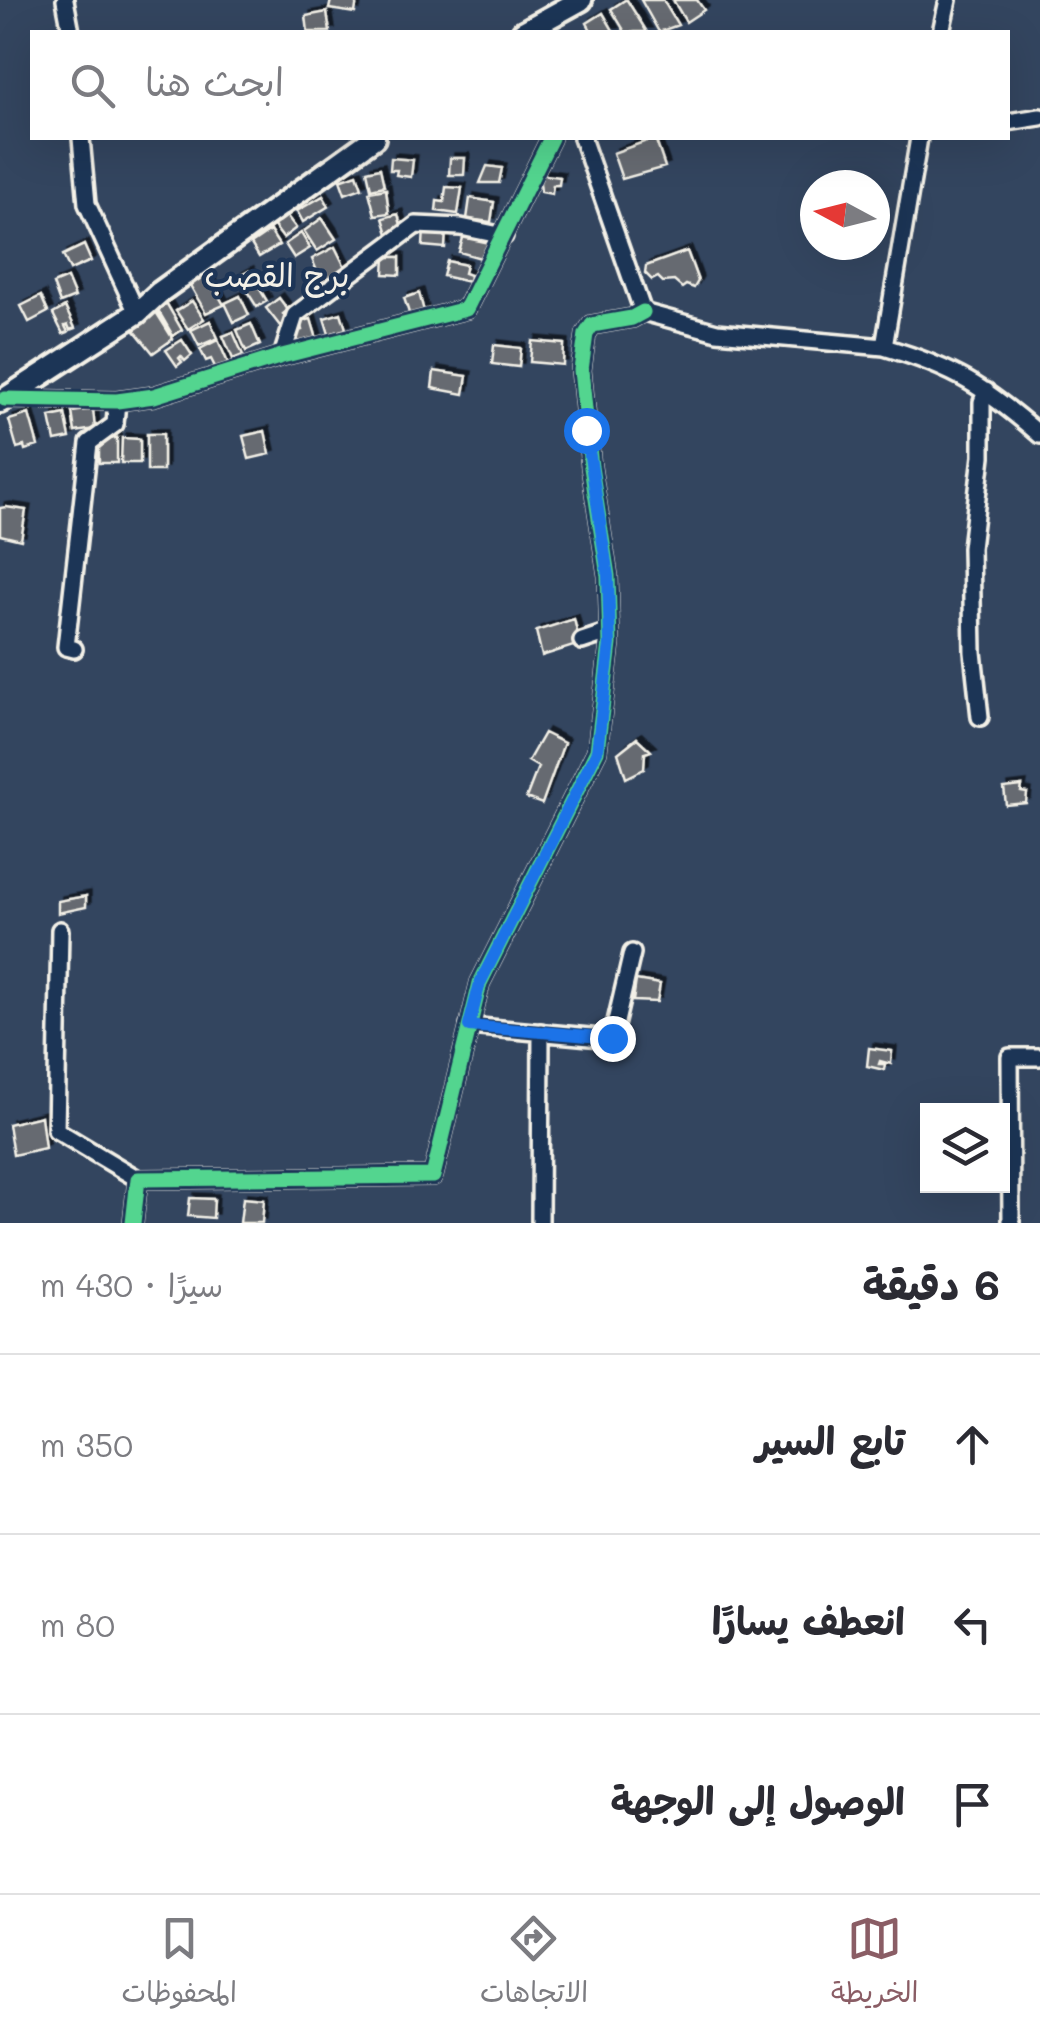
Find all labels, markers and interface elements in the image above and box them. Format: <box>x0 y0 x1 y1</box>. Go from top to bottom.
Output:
search box <box>30 30 1010 140</box>
text: ابحث هنا <box>145 56 284 106</box>
icon: search <box>65 58 120 113</box>
north arrow <box>800 170 890 260</box>
district label: برج القصب <box>205 253 349 298</box>
route start <box>564 408 610 454</box>
route end <box>590 1016 636 1062</box>
map controls <box>920 1103 1010 1193</box>
button: layers <box>920 1103 1010 1193</box>
text: 6 دقيقة <box>863 1256 1000 1311</box>
text: سيرًا · 430 m <box>40 1263 223 1305</box>
text: تابع السير <box>756 1415 905 1465</box>
icon: ahead <box>945 1417 1000 1472</box>
text: 350 m <box>40 1423 133 1465</box>
text: انعطف يسارًا <box>712 1595 905 1645</box>
icon: left <box>945 1597 1000 1652</box>
text: 80 m <box>40 1603 115 1645</box>
text: الوصول إلى الوجهة <box>610 1775 905 1825</box>
icon: arrive <box>945 1777 1000 1832</box>
tab: المحفوظات <box>122 1911 237 2017</box>
tab: الاتجاهات <box>480 1911 588 2017</box>
tab: الخريطة <box>831 1911 918 2017</box>

